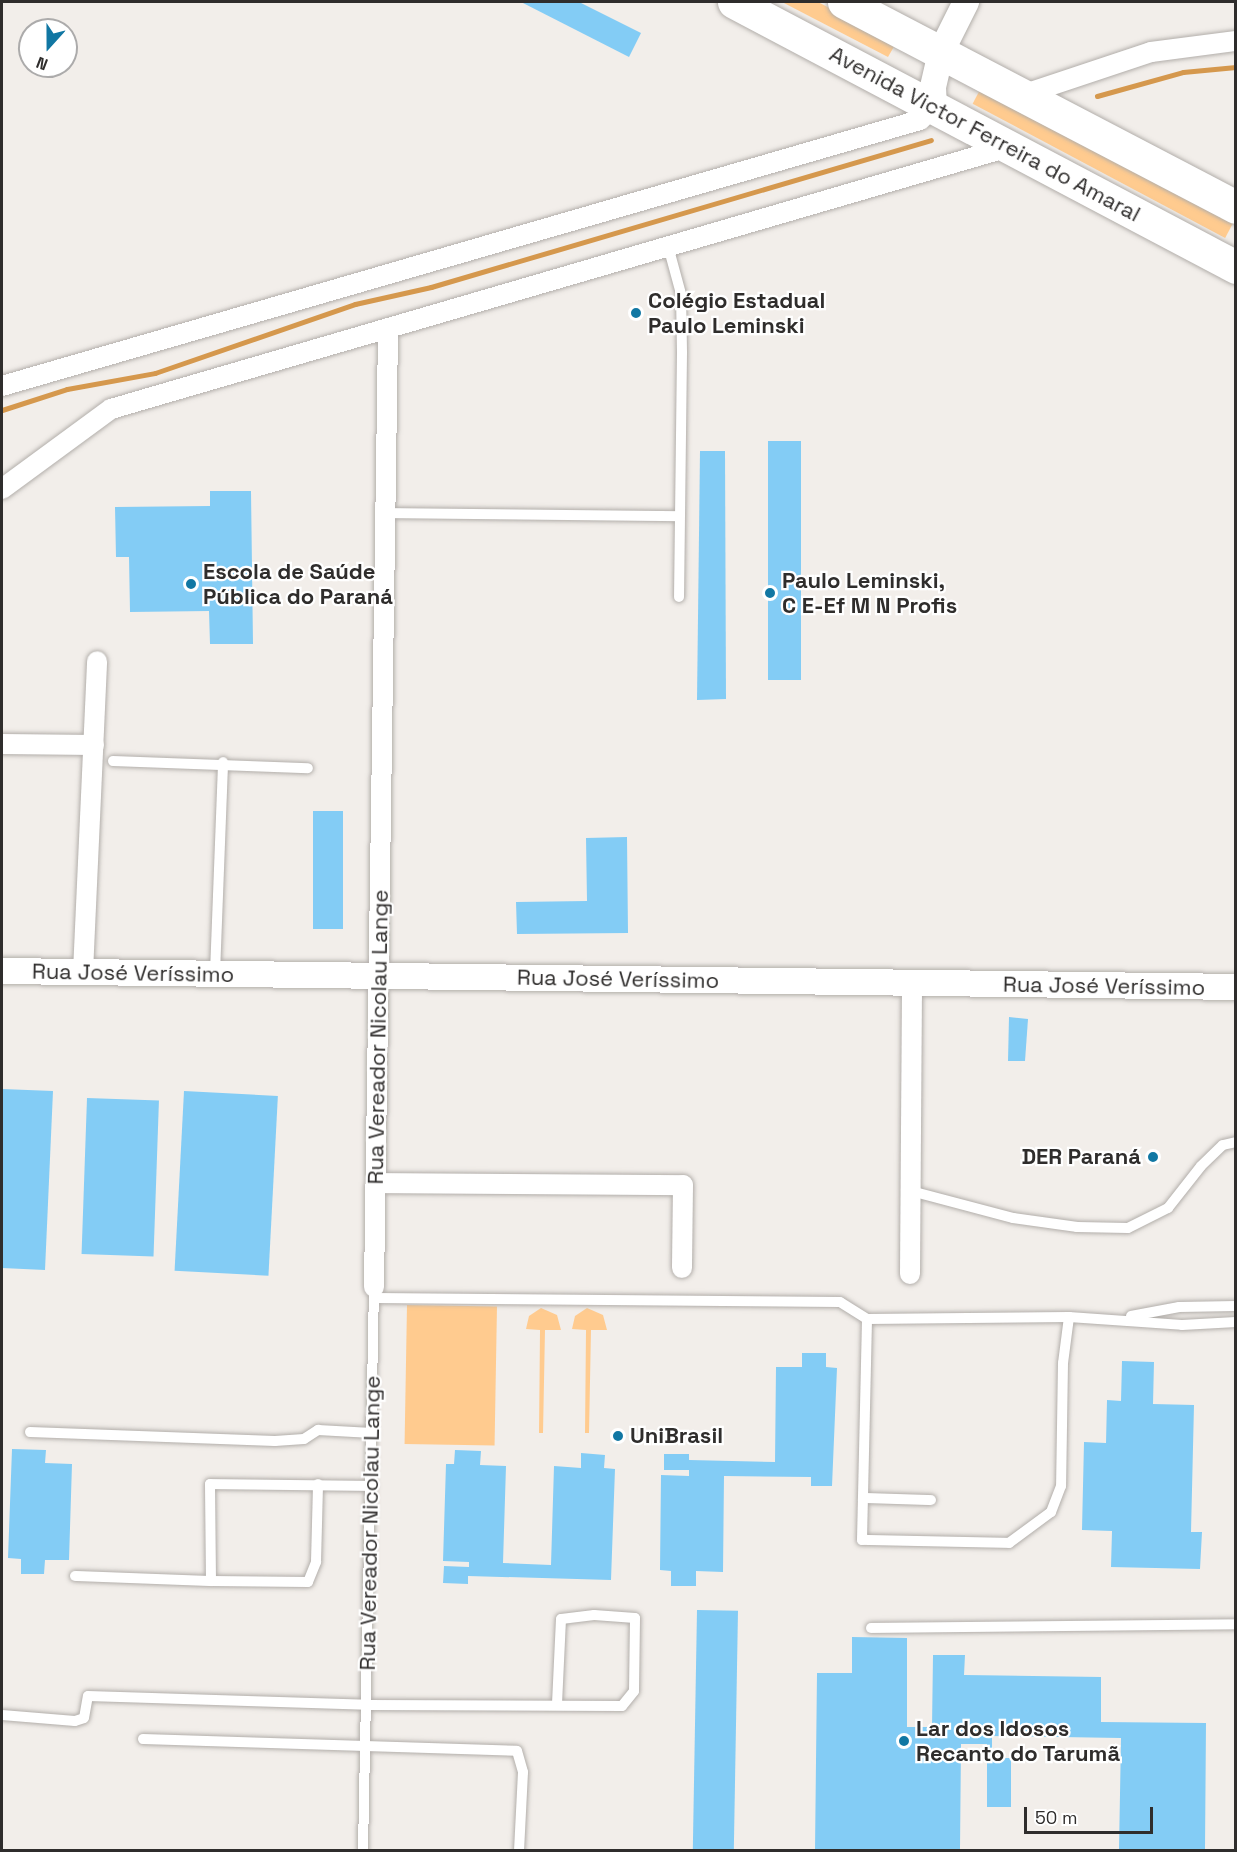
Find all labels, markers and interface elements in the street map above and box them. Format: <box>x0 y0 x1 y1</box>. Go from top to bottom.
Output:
north arrow <box>18 18 78 78</box>
street label: Avenida Victor Ferreira do Amaral <box>825 41 1145 227</box>
text: N <box>33 52 51 75</box>
place label: Colégio Estadual Paulo Leminski <box>648 287 825 338</box>
marker: Colégio Estadual Paulo Leminski <box>629 306 643 320</box>
place label: Escola de Saúde Pública do Paraná <box>203 558 393 610</box>
place label: Paulo Leminski, C E-Ef M N Profis <box>782 567 957 618</box>
marker: Escola de Saúde Pública do Paraná <box>184 577 198 591</box>
marker: Paulo Leminski, C E-Ef M N Profis <box>763 586 777 600</box>
street label: Rua Vereador Nicolau Lange <box>362 889 394 1185</box>
street label: Rua José Veríssimo <box>31 958 235 988</box>
street label: Rua José Veríssimo <box>516 964 720 994</box>
street label: Rua José Veríssimo <box>1002 971 1206 1001</box>
place label: DER Paraná <box>1021 1144 1141 1170</box>
marker: DER Paraná <box>1146 1150 1160 1164</box>
street label: Rua Vereador Nicolau Lange <box>354 1375 386 1671</box>
place label: UniBrasil <box>630 1423 723 1449</box>
marker: UniBrasil <box>611 1429 625 1443</box>
place label: Lar dos Idosos Recanto do Tarumã <box>916 1715 1121 1766</box>
marker: Lar dos Idosos Recanto do Tarumã <box>897 1734 911 1748</box>
scale bar <box>1027 1795 1156 1833</box>
text: 50 m <box>1035 1806 1077 1829</box>

